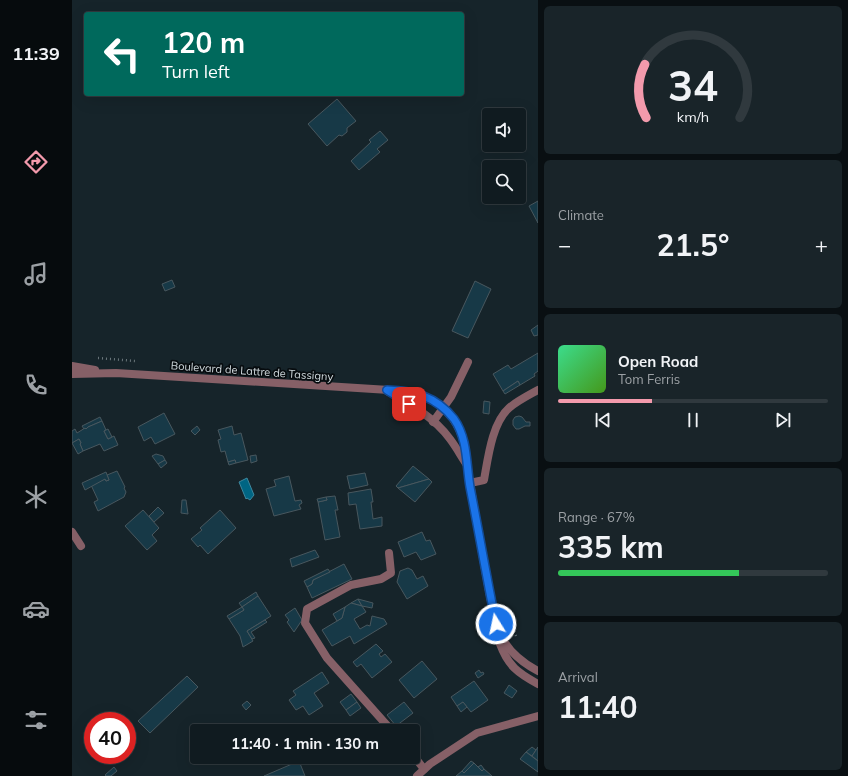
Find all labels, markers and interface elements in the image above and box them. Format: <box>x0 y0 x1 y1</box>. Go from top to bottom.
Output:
text: 120 m <box>162 25 245 60</box>
icon: left <box>96 28 148 80</box>
text: 11:39 <box>12 42 60 65</box>
text: 34 <box>668 59 718 111</box>
text: Turn left <box>162 60 230 83</box>
map controls <box>482 108 526 204</box>
button: sound <box>482 108 526 152</box>
text: km/h <box>677 108 709 126</box>
icon: directions <box>22 148 50 176</box>
button: search <box>482 160 526 204</box>
text: Climate <box>558 207 604 223</box>
text: 21.5° <box>657 226 729 264</box>
text: − <box>558 231 571 259</box>
text: + <box>815 231 828 259</box>
icon: music <box>22 260 50 288</box>
text: Open Road <box>618 352 698 371</box>
street label: Boulevard de Lattre de Tassigny <box>170 358 334 384</box>
icon: phone <box>22 371 50 399</box>
text: Tom Ferris <box>618 371 680 387</box>
pin <box>392 387 426 421</box>
icon: arrive <box>398 393 420 415</box>
icon: previous <box>592 409 614 431</box>
icon: pause <box>682 409 704 431</box>
icon: next <box>772 409 794 431</box>
icon: climate <box>22 483 50 511</box>
text: Range · 67% <box>558 509 635 525</box>
text: 335 km <box>558 528 664 566</box>
icon: car <box>22 595 50 623</box>
position arrow <box>475 603 517 645</box>
text: Arrival <box>558 669 598 685</box>
text: 11:40 <box>558 688 637 726</box>
icon: filters <box>22 706 50 734</box>
speed limit sign: 40 <box>84 712 136 764</box>
text: 11:40 · 1 min · 130 m <box>231 734 379 753</box>

